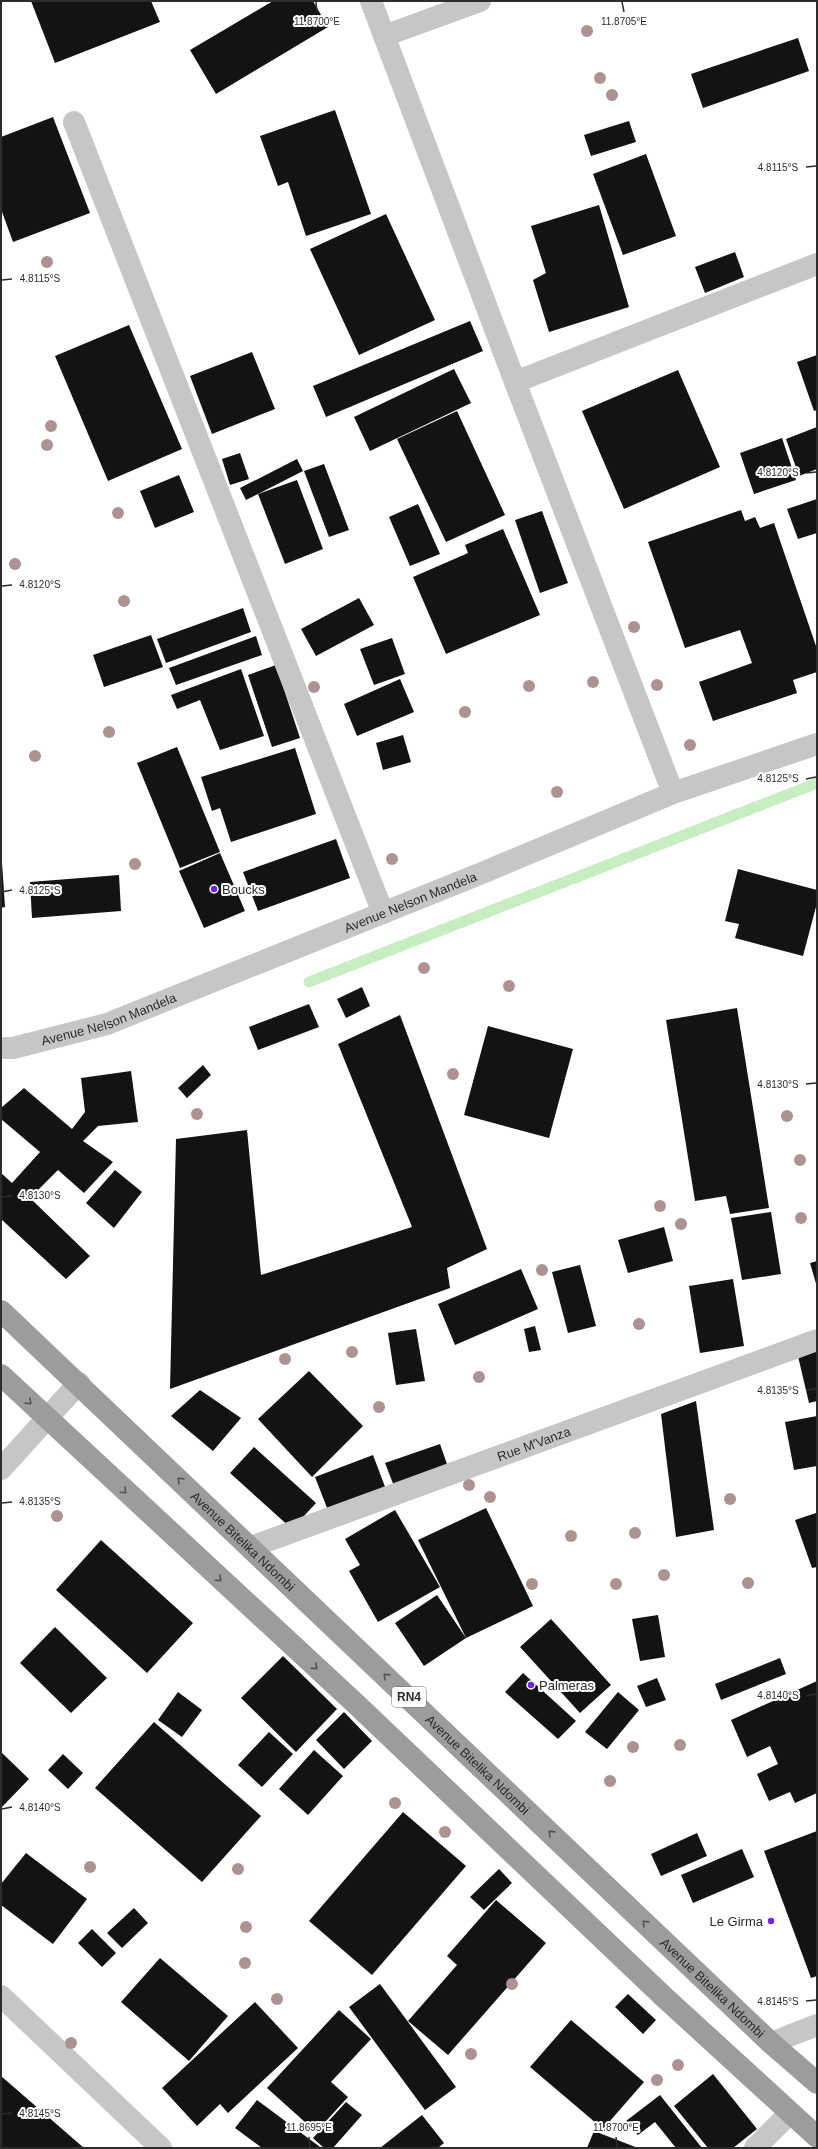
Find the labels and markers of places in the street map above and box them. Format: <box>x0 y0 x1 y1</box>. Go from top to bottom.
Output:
place label: Boucks <box>222 882 265 897</box>
marker: Boucks <box>209 884 219 894</box>
place label: Palmeras <box>539 1678 594 1693</box>
marker: Palmeras <box>526 1680 536 1690</box>
place label: Le Girma <box>710 1914 764 1929</box>
marker: Le Girma <box>766 1916 776 1926</box>

